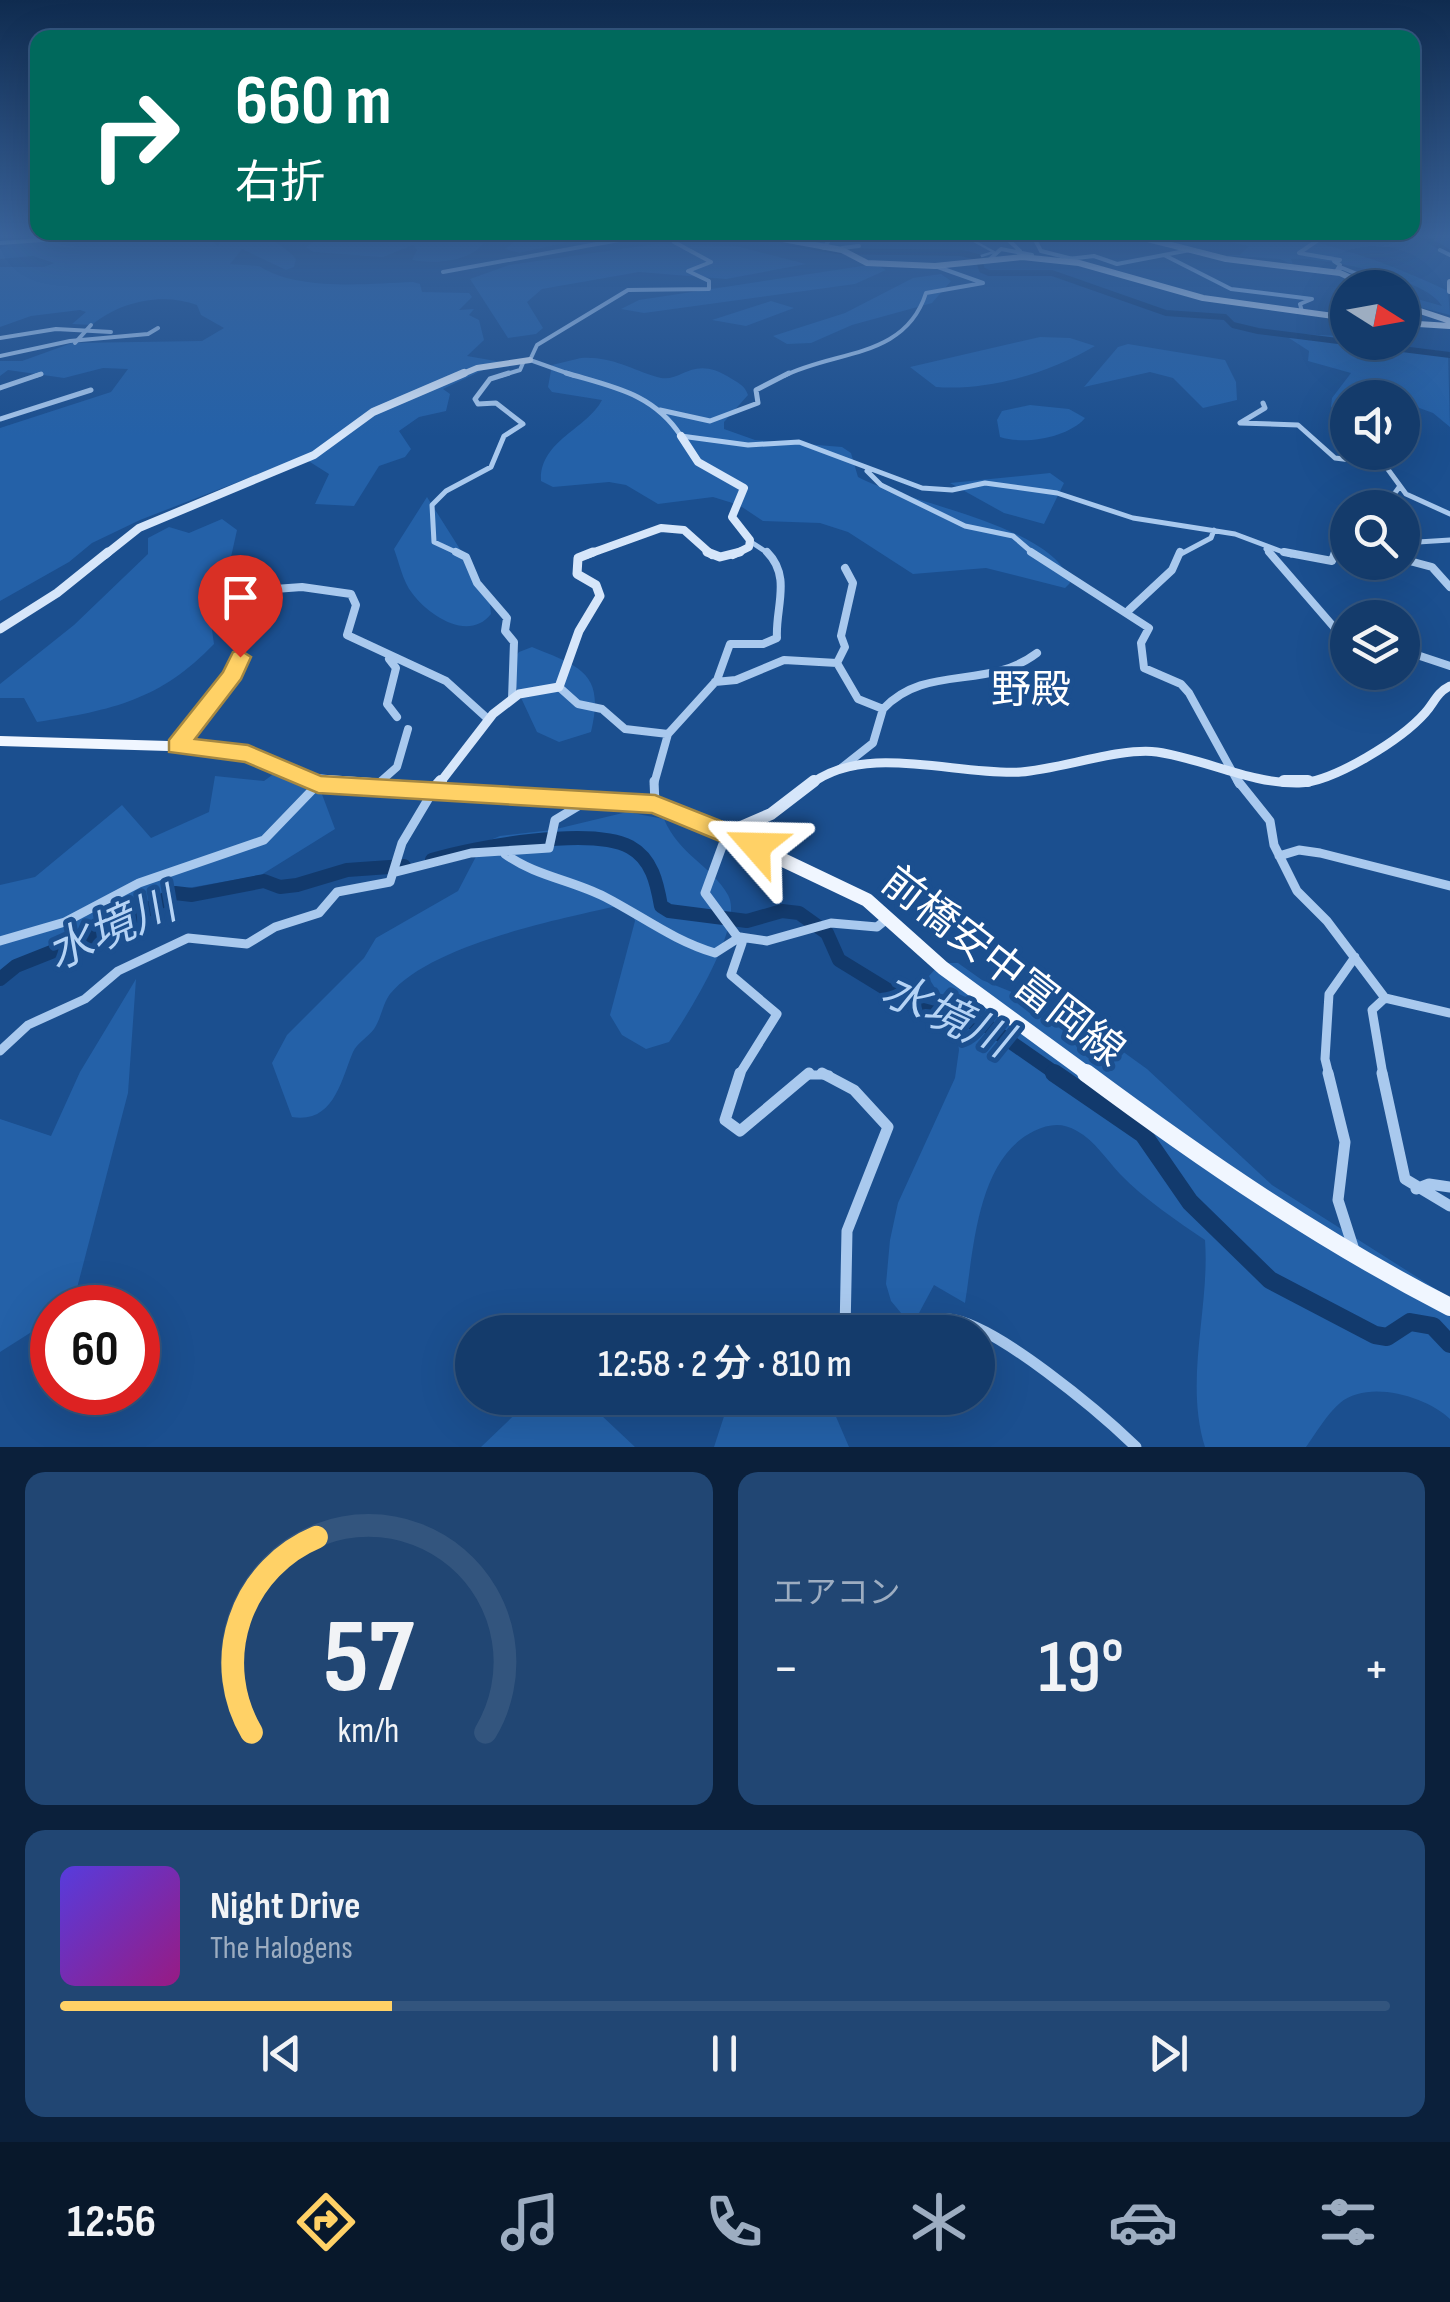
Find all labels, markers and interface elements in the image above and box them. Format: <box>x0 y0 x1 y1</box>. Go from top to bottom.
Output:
text: 660 m <box>235 60 392 144</box>
icon: right <box>70 70 200 200</box>
text: 右折 <box>235 156 325 211</box>
north arrow <box>1330 270 1420 360</box>
map controls <box>1330 270 1420 690</box>
button: sound <box>1330 380 1420 470</box>
button: search <box>1330 490 1420 580</box>
pin <box>198 555 283 658</box>
icon: arrive <box>213 570 268 625</box>
button: layers <box>1330 600 1420 690</box>
district label: 野殿 <box>991 667 1071 715</box>
position arrow <box>704 794 808 898</box>
street label: 前橋安中富岡線 <box>871 856 1134 1078</box>
water label: 水境川 <box>39 876 189 983</box>
water label: 水境川 <box>873 963 1022 1071</box>
speed limit sign: 60 <box>30 1285 160 1415</box>
text: 12:58 · 2 分 · 810 m <box>598 1342 852 1387</box>
text: エアコン <box>773 1574 901 1613</box>
text: 57 <box>323 1596 415 1721</box>
text: 19° <box>1038 1623 1124 1714</box>
text: − <box>773 1636 799 1703</box>
text: + <box>1363 1636 1390 1703</box>
text: km/h <box>338 1710 400 1753</box>
text: Night Drive <box>210 1884 361 1929</box>
text: The Halogens <box>210 1929 353 1968</box>
icon: previous <box>254 2026 309 2081</box>
icon: pause <box>697 2026 752 2081</box>
icon: next <box>1141 2026 1196 2081</box>
icon: directions <box>291 2187 361 2257</box>
icon: music <box>495 2187 565 2257</box>
icon: phone <box>699 2187 769 2257</box>
icon: climate <box>904 2187 974 2257</box>
icon: car <box>1108 2187 1178 2257</box>
icon: filters <box>1313 2187 1383 2257</box>
text: 12:56 <box>67 2195 156 2250</box>

